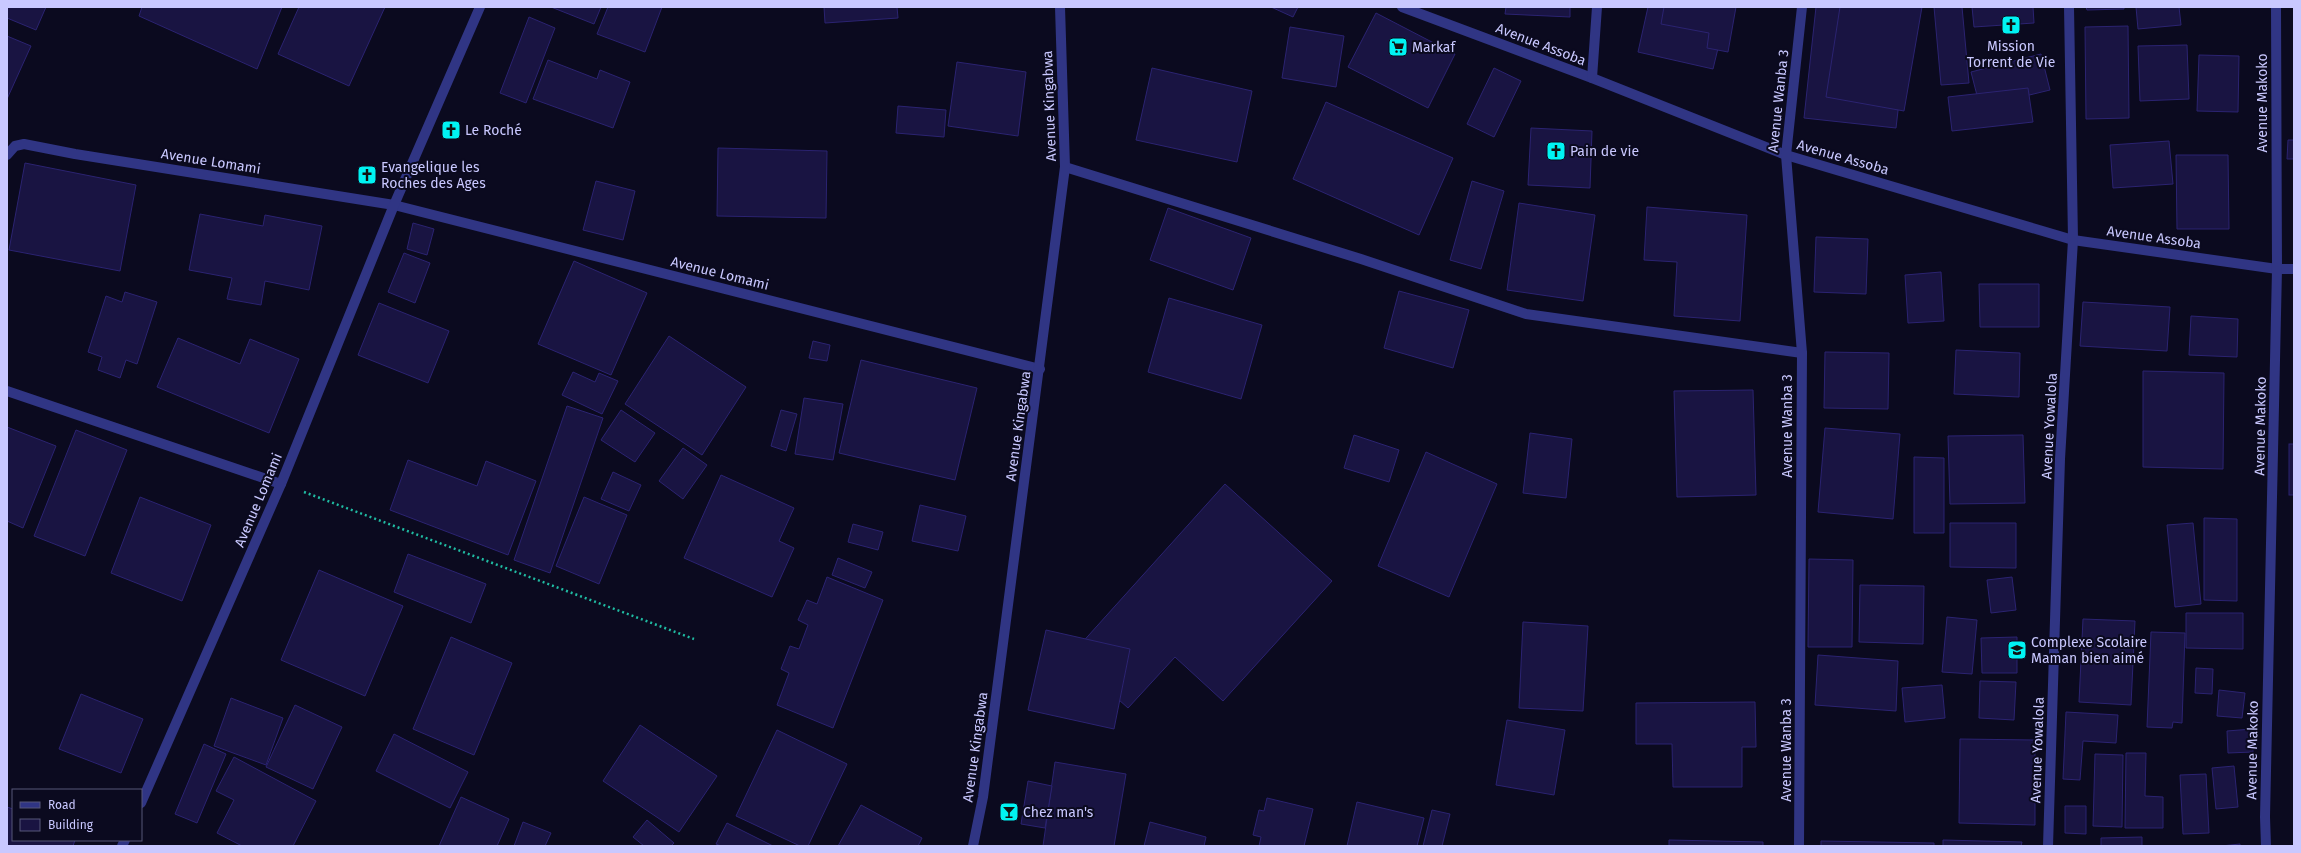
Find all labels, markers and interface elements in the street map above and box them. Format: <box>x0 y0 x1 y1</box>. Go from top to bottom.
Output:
church icon: Mission Torrent de Vie <box>2000 14 2022 36</box>
street label: Avenue Assoba <box>1493 19 1588 69</box>
supermarket icon: Markaf <box>1387 36 1409 58</box>
place label: Mission Torrent de Vie <box>1967 38 2055 71</box>
place label: Markaf <box>1412 39 1456 56</box>
street label: Avenue Wanba 3 <box>1765 49 1792 153</box>
street label: Avenue Kingabwa <box>1039 50 1060 162</box>
street label: Avenue Makoko <box>2254 53 2271 153</box>
church icon: Le Roché <box>440 119 462 141</box>
place label: Le Roché <box>465 122 522 139</box>
street label: Avenue Assoba <box>1795 136 1891 179</box>
church icon: Pain de vie <box>1545 140 1567 162</box>
place label: Pain de vie <box>1570 143 1639 160</box>
street label: Avenue Lomami <box>160 145 262 178</box>
place label: Evangelique les Roches des Ages <box>381 159 486 192</box>
church icon: Evangelique les Roches des Ages <box>356 164 378 186</box>
street label: Avenue Assoba <box>2106 222 2202 253</box>
street label: Avenue Lomami <box>669 253 771 294</box>
street label: Avenue Kingabwa <box>1002 370 1035 482</box>
street label: Avenue Yowalola <box>2038 372 2061 480</box>
street label: Avenue Wanba 3 <box>1779 374 1796 478</box>
street label: Avenue Makoko <box>2251 376 2270 476</box>
street label: Avenue Lomami <box>231 451 286 550</box>
place label: Complexe Scolaire Maman bien aimé <box>2031 634 2147 667</box>
school or university icon: Complexe Scolaire Maman bien aimé <box>2006 639 2028 661</box>
street label: Avenue Kingabwa <box>959 691 992 803</box>
street label: Avenue Yowalola <box>2027 697 2048 804</box>
street label: Avenue Wanba 3 <box>1778 698 1795 802</box>
street label: Avenue Makoko <box>2243 700 2262 800</box>
legend <box>12 789 142 841</box>
text: Road <box>48 798 76 812</box>
bar icon: Chez man's <box>998 801 1020 823</box>
place label: Chez man's <box>1023 804 1094 821</box>
text: Building <box>48 818 94 832</box>

